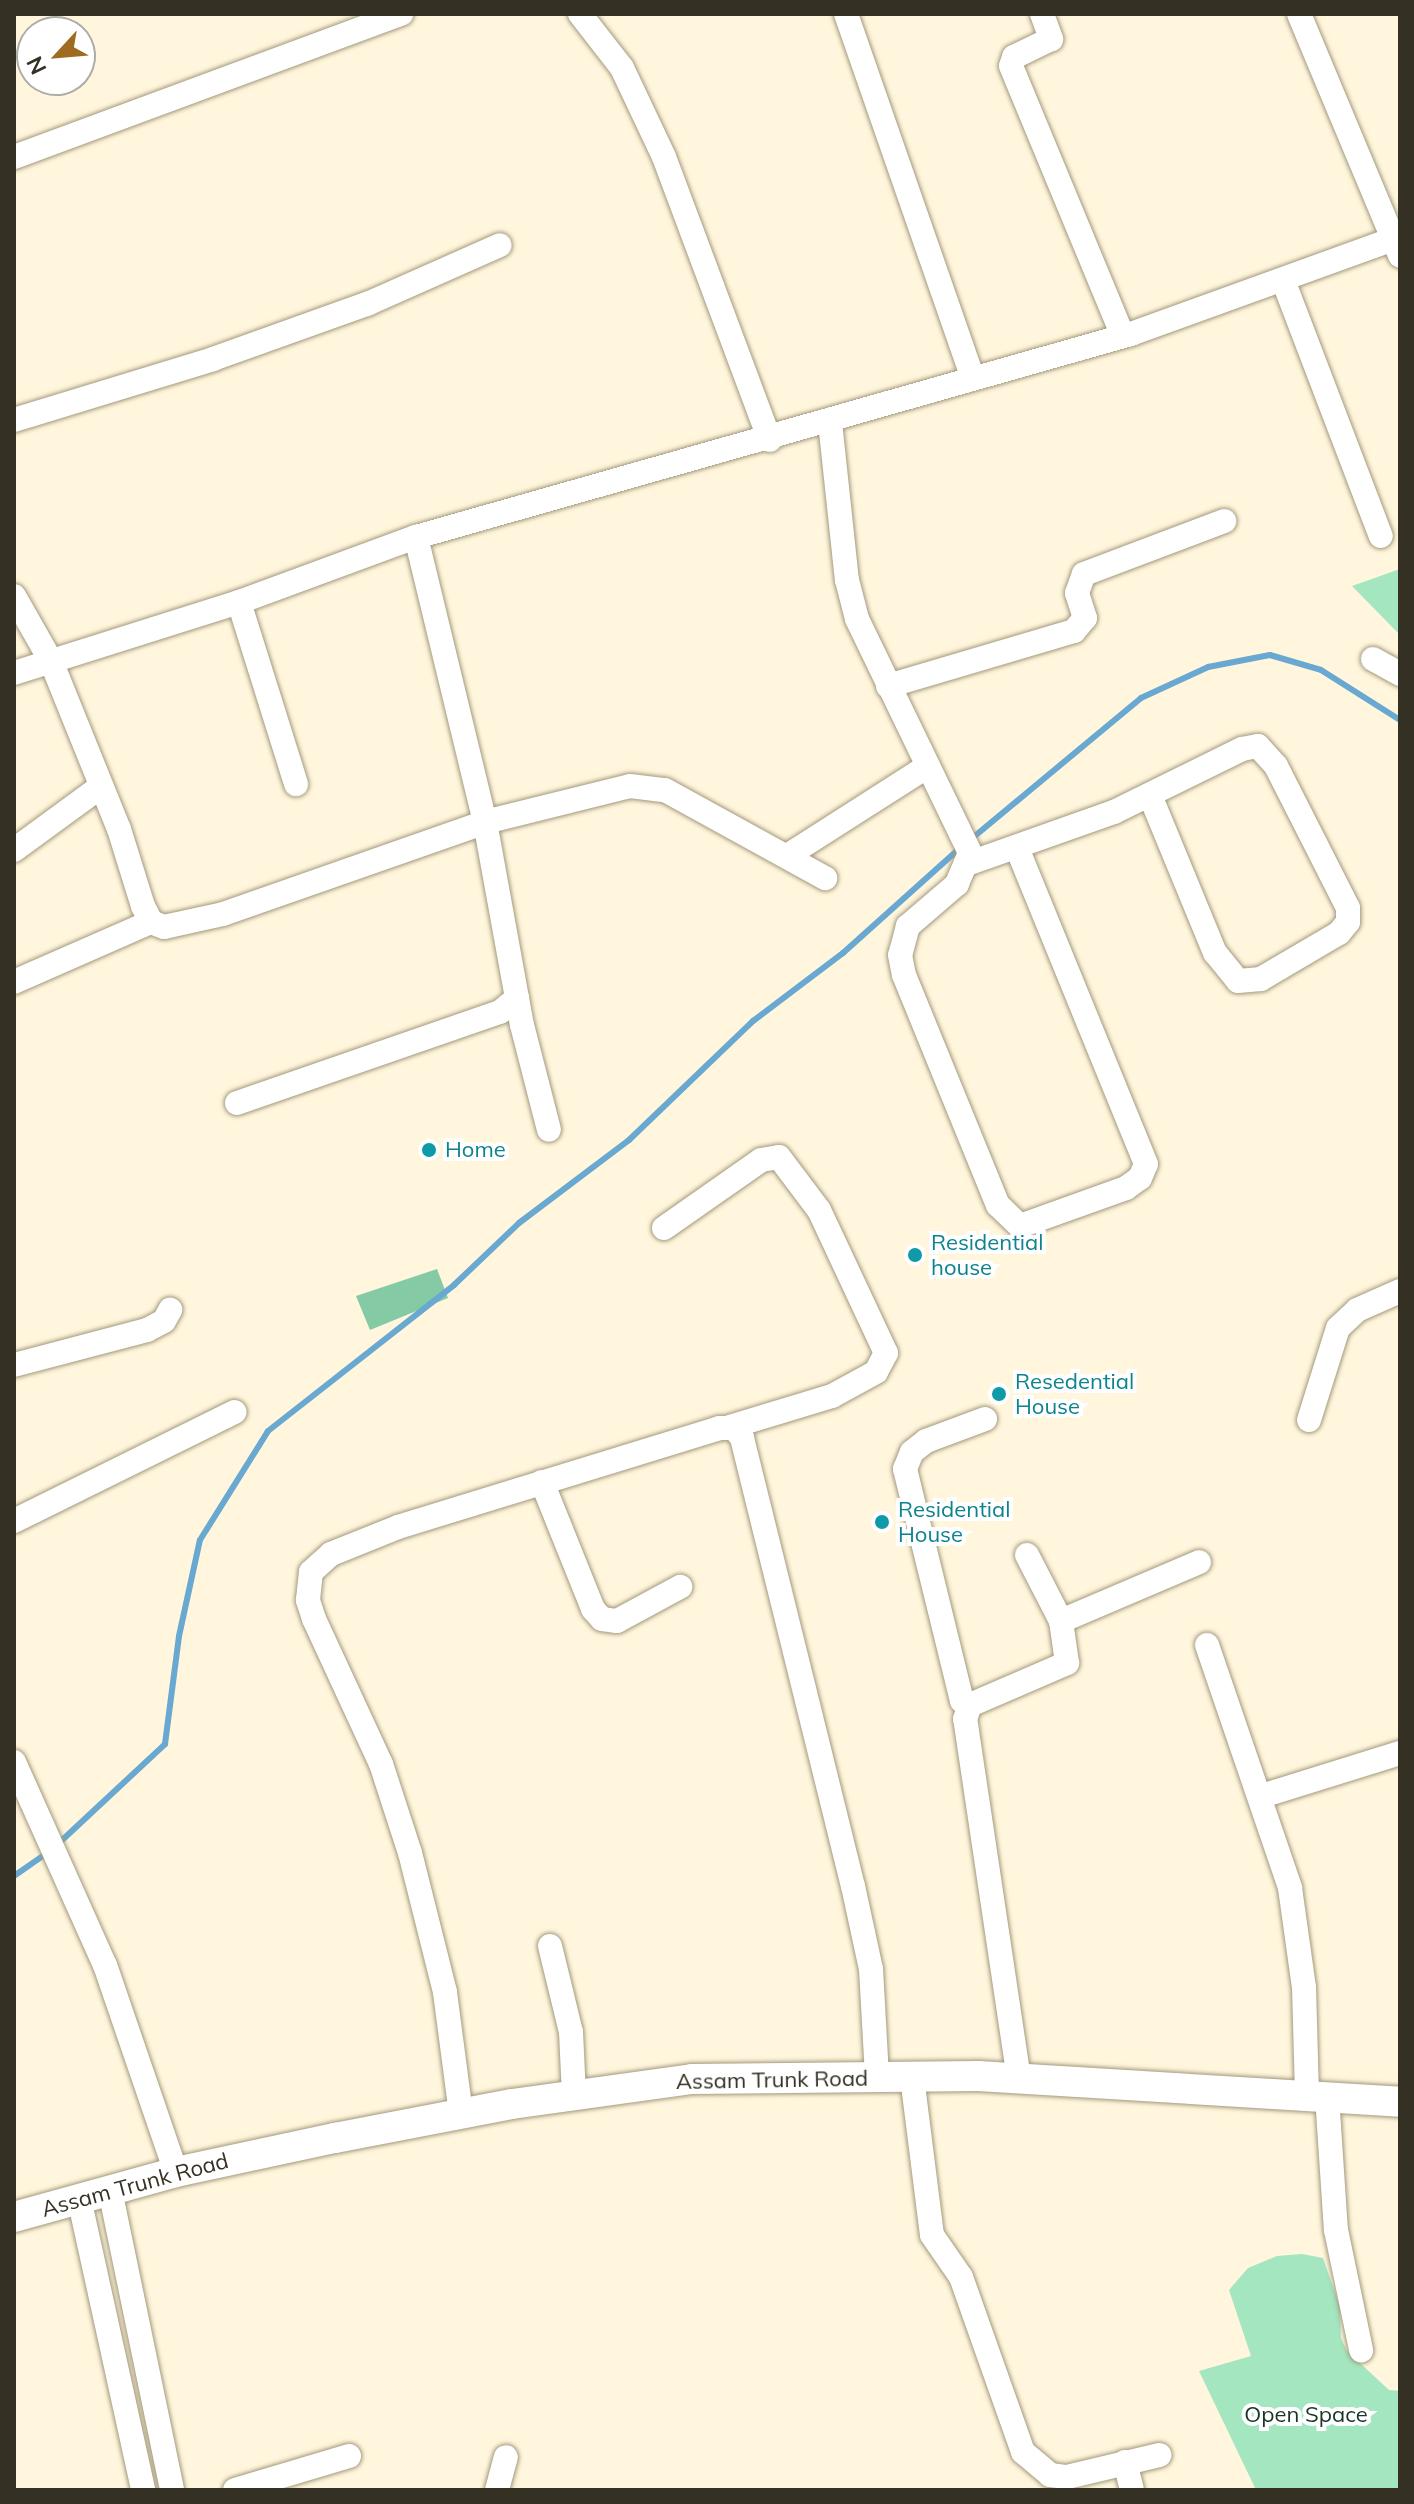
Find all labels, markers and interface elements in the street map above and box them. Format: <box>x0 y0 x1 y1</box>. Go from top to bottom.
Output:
north arrow <box>16 16 96 96</box>
text: N <box>20 52 52 79</box>
place label: Home <box>445 1137 506 1163</box>
marker: Home <box>420 1141 438 1159</box>
place label: Residential house <box>931 1229 1044 1280</box>
marker: Residential house <box>906 1246 924 1264</box>
place label: Resedential House <box>1015 1368 1134 1420</box>
marker: Resedential House <box>990 1385 1008 1403</box>
place label: Residential House <box>898 1496 1011 1548</box>
marker: Residential House <box>873 1513 891 1531</box>
street label: Assam Trunk Road <box>676 2065 868 2095</box>
street label: Assam Trunk Road <box>39 2147 231 2223</box>
park label: Open Space <box>1244 2402 1368 2428</box>

